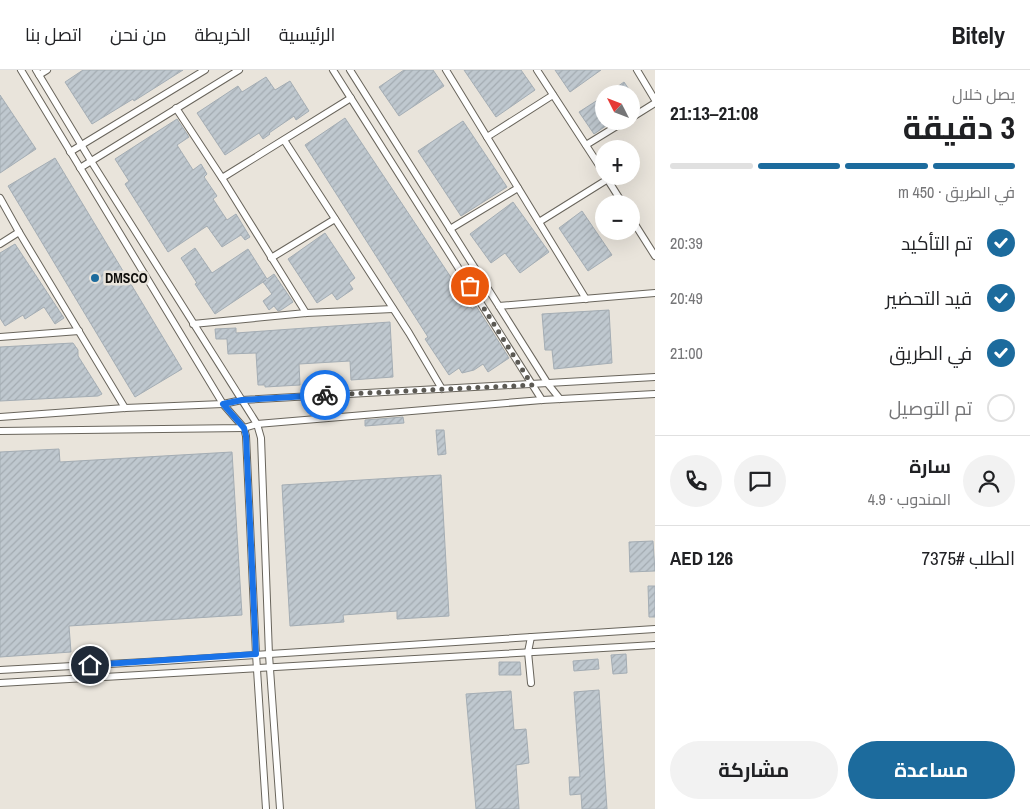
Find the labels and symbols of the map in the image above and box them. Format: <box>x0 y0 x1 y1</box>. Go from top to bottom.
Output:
north arrow <box>595 85 640 130</box>
pin <box>449 265 491 307</box>
place label: DMSCO <box>105 269 148 287</box>
marker: DMSCO <box>89 272 101 284</box>
courier <box>300 370 350 420</box>
pin <box>69 644 111 686</box>

